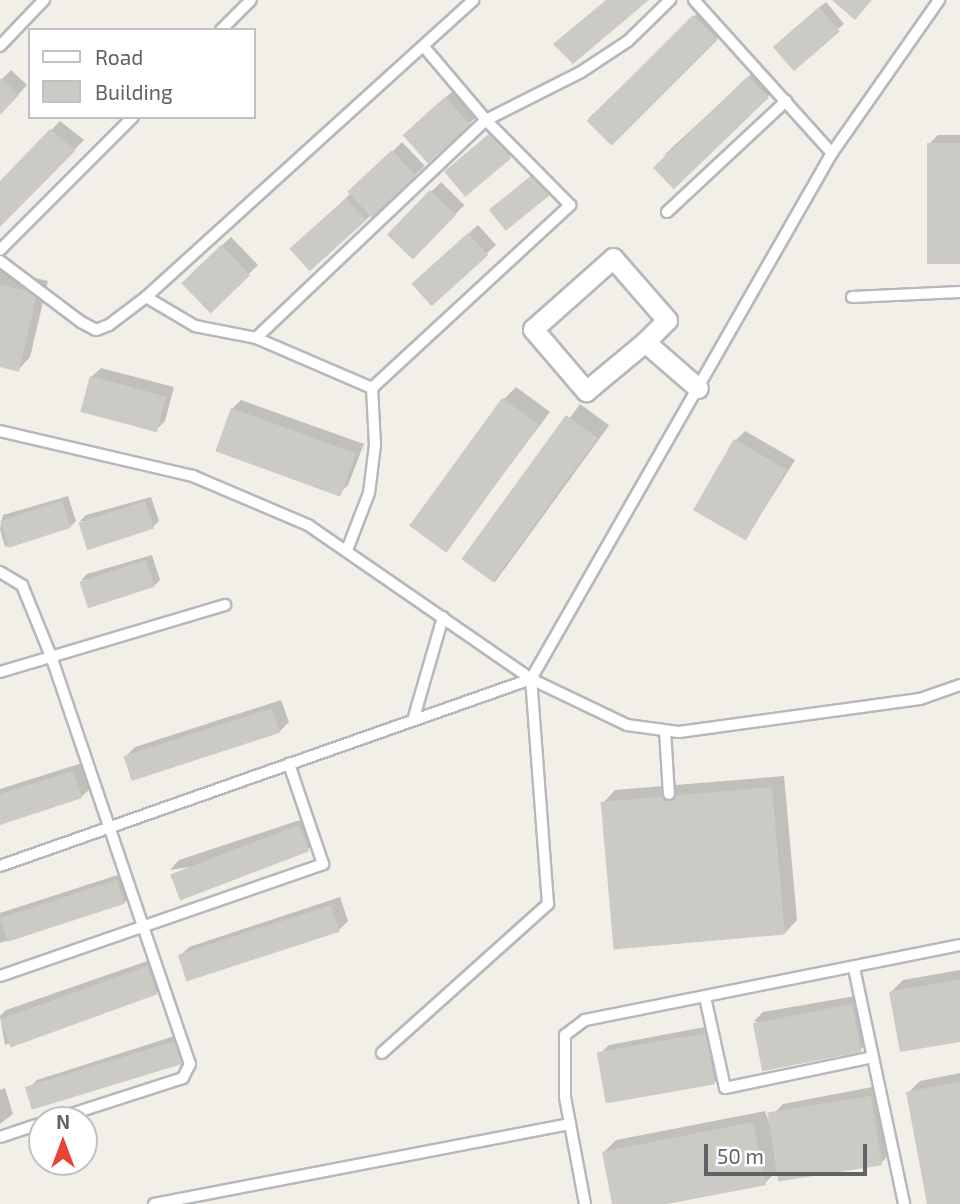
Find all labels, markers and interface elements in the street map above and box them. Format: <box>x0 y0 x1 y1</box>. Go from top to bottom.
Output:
legend <box>28 28 256 119</box>
text: Road <box>95 44 143 69</box>
text: Building <box>95 79 173 104</box>
north arrow <box>28 1106 98 1176</box>
text: N <box>56 1110 70 1133</box>
scale bar <box>708 1130 871 1174</box>
text: 50 m <box>717 1143 764 1168</box>

